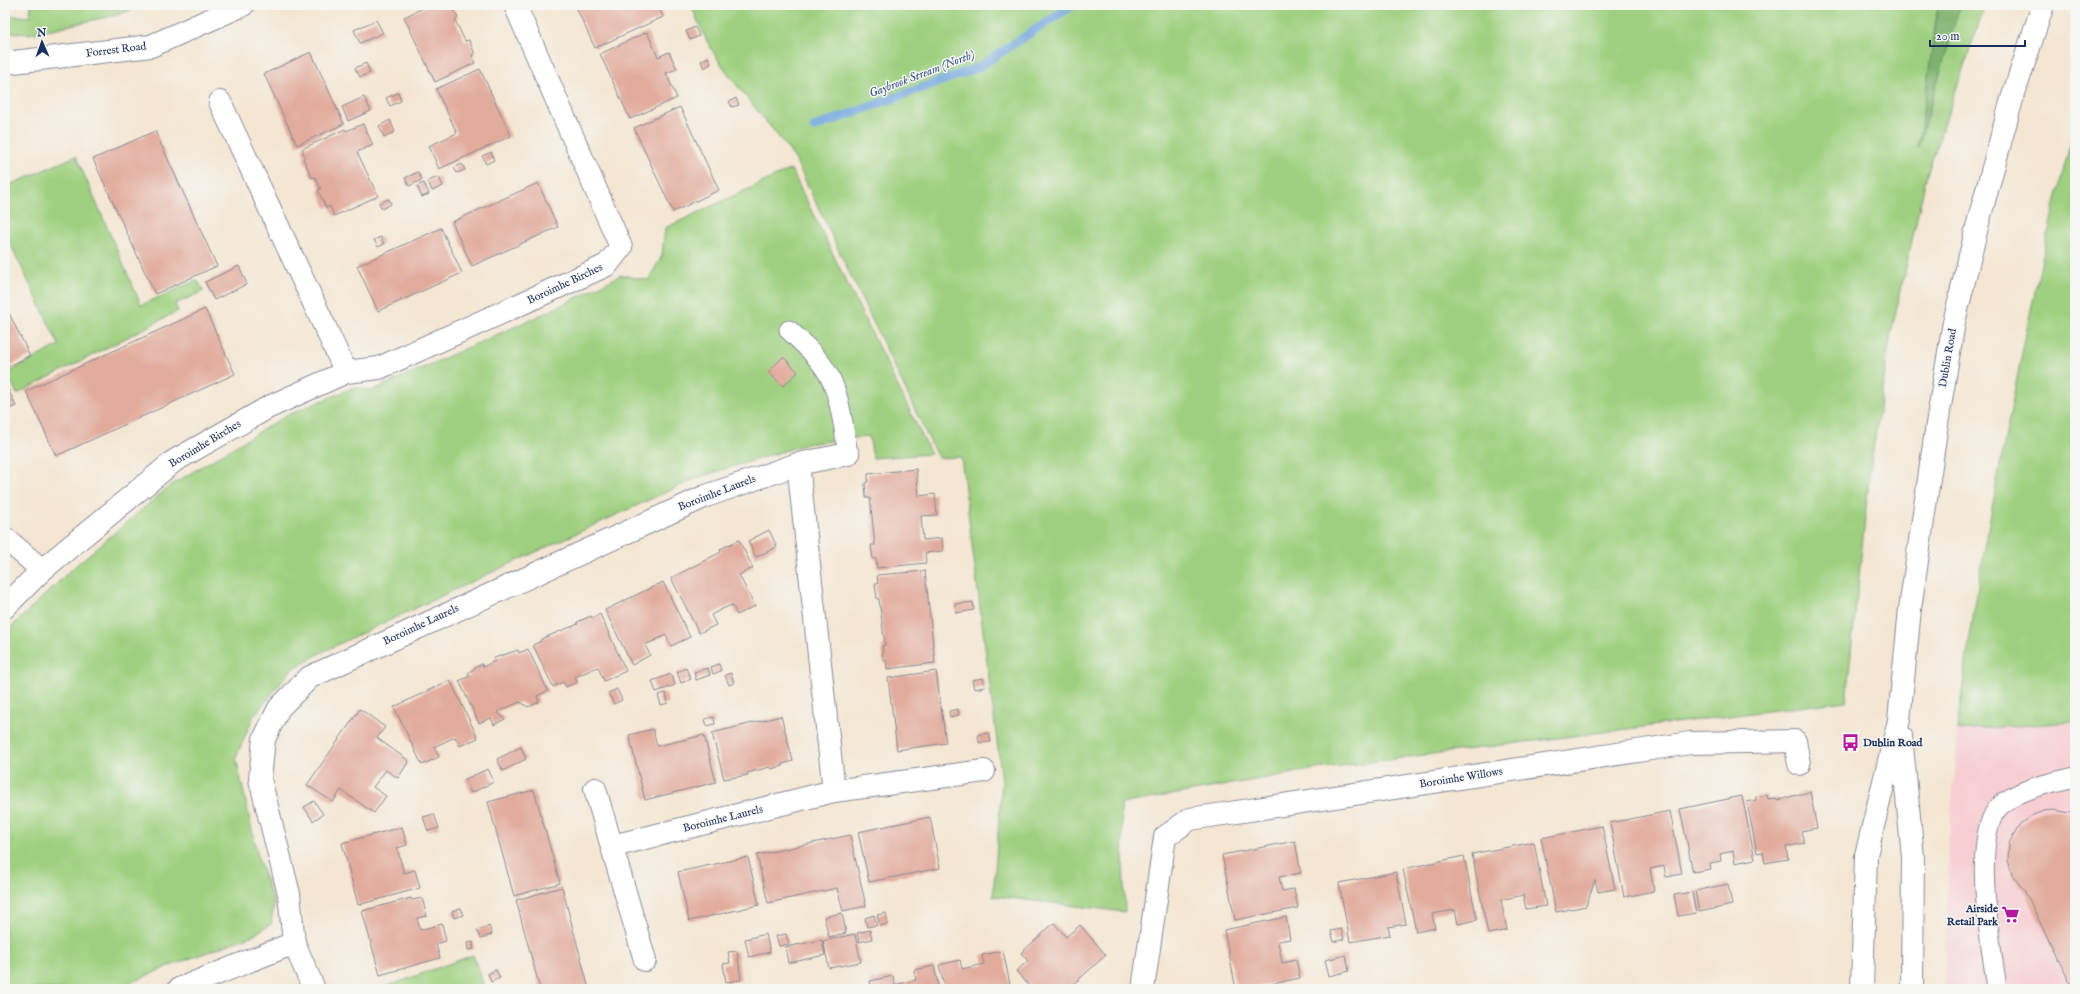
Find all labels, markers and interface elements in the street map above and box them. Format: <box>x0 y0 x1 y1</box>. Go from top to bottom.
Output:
north arrow <box>22 22 62 62</box>
scale bar <box>1930 22 2025 48</box>
text: N <box>36 26 47 40</box>
text: 20 m <box>1936 29 1959 44</box>
street label: Forrest Road <box>85 39 147 61</box>
water label: Gaybrook Stream (North) <box>867 47 977 101</box>
street label: Boroimhe Birches <box>525 260 605 308</box>
street label: Dublin Road <box>1936 327 1960 388</box>
street label: Boroimhe Birches <box>166 417 244 471</box>
street label: Boroimhe Laurels <box>676 472 758 514</box>
street label: Boroimhe Laurels <box>381 601 461 649</box>
bus stop icon: Dublin Road <box>1840 733 1860 753</box>
place label: Dublin Road <box>1863 736 1924 750</box>
street label: Boroimhe Willows <box>1418 764 1504 791</box>
street label: Boroimhe Laurels <box>681 802 765 836</box>
place label: Airside Retail Park <box>1947 902 1999 929</box>
supermarket icon: Airside Retail Park <box>2001 905 2021 925</box>

